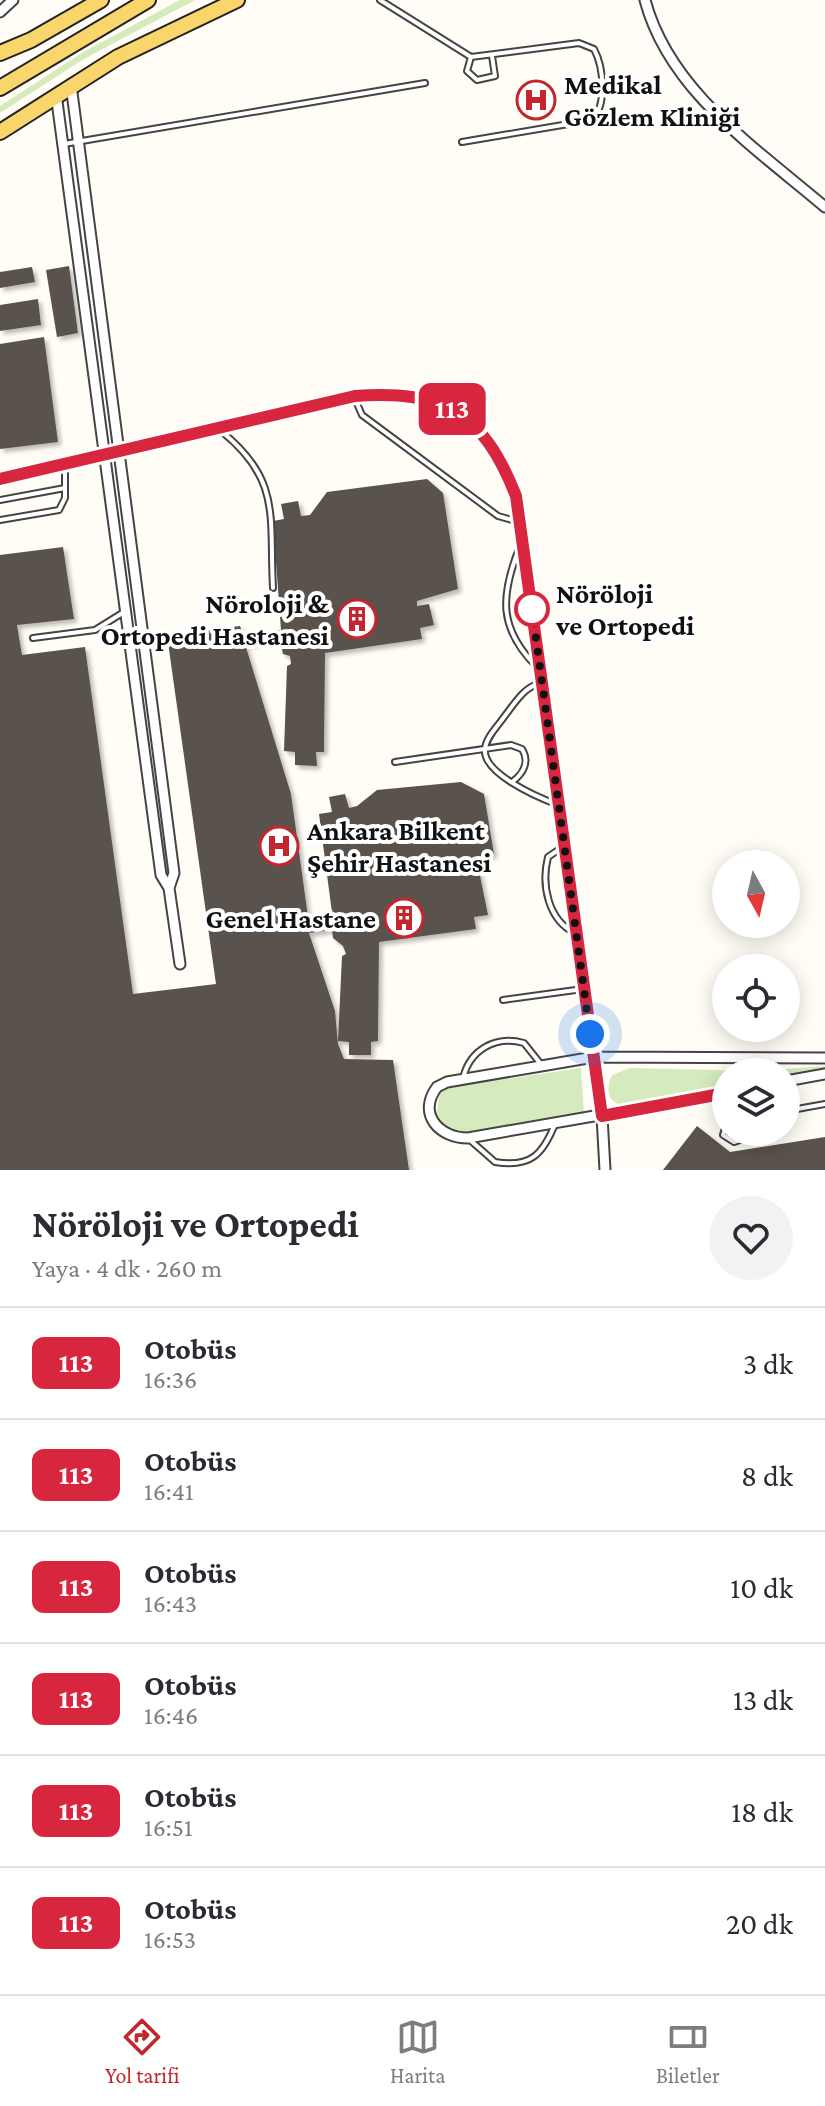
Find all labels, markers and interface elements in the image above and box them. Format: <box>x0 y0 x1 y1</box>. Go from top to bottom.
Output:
place label: Medikal Gözlem Kliniği <box>564 69 740 132</box>
hospital icon: Medikal Gözlem Kliniği <box>515 79 557 121</box>
line badge: 113 <box>406 383 498 435</box>
text: 113 <box>435 393 469 424</box>
place label: Nöröloji ve Ortopedi <box>555 578 694 641</box>
place label: Nöroloji & Ortopedi Hastanesi <box>100 588 330 651</box>
marker: Nöröloji ve Ortopedi <box>515 592 549 626</box>
building icon: Nöroloji & Ortopedi Hastanesi <box>336 598 378 640</box>
place label: Ankara Bilkent Şehir Hastanesi <box>306 815 491 878</box>
hospital icon: Ankara Bilkent Şehir Hastanesi <box>258 825 300 867</box>
north arrow <box>712 850 800 938</box>
map controls <box>712 850 800 1146</box>
building icon: Genel Hastane <box>383 897 425 939</box>
place label: Genel Hastane <box>205 903 376 934</box>
button: locate <box>712 954 800 1042</box>
your location <box>570 1014 610 1054</box>
button: layers <box>712 1058 800 1146</box>
button: heart <box>709 1196 793 1280</box>
text: Nöröloji ve Ortopedi <box>32 1203 359 1245</box>
text: Yaya · 4 dk · 260 m <box>32 1254 222 1283</box>
text: Otobüs <box>144 1332 236 1365</box>
text: 113 <box>59 1347 93 1378</box>
text: 3 dk <box>743 1347 793 1380</box>
text: 16:36 <box>144 1365 197 1394</box>
text: Otobüs <box>144 1444 236 1477</box>
text: 113 <box>59 1459 93 1490</box>
text: 8 dk <box>741 1459 793 1492</box>
text: 16:41 <box>144 1477 194 1506</box>
text: Otobüs <box>144 1556 236 1589</box>
text: 113 <box>59 1571 93 1602</box>
text: 10 dk <box>730 1571 793 1604</box>
text: 16:43 <box>144 1589 197 1618</box>
text: Otobüs <box>144 1668 236 1701</box>
text: 113 <box>59 1683 93 1714</box>
text: 13 dk <box>733 1683 793 1716</box>
text: 16:46 <box>144 1701 198 1730</box>
text: Otobüs <box>144 1780 236 1813</box>
text: 113 <box>59 1795 93 1826</box>
text: 18 dk <box>731 1795 793 1828</box>
text: 16:51 <box>144 1813 193 1842</box>
text: Otobüs <box>144 1892 236 1925</box>
text: 113 <box>59 1907 93 1938</box>
text: 20 dk <box>726 1907 793 1940</box>
text: 16:53 <box>144 1925 196 1954</box>
tab: Yol tarifi <box>105 2015 179 2088</box>
tab: Harita <box>390 2015 445 2088</box>
tab: Biletler <box>656 2015 720 2088</box>

